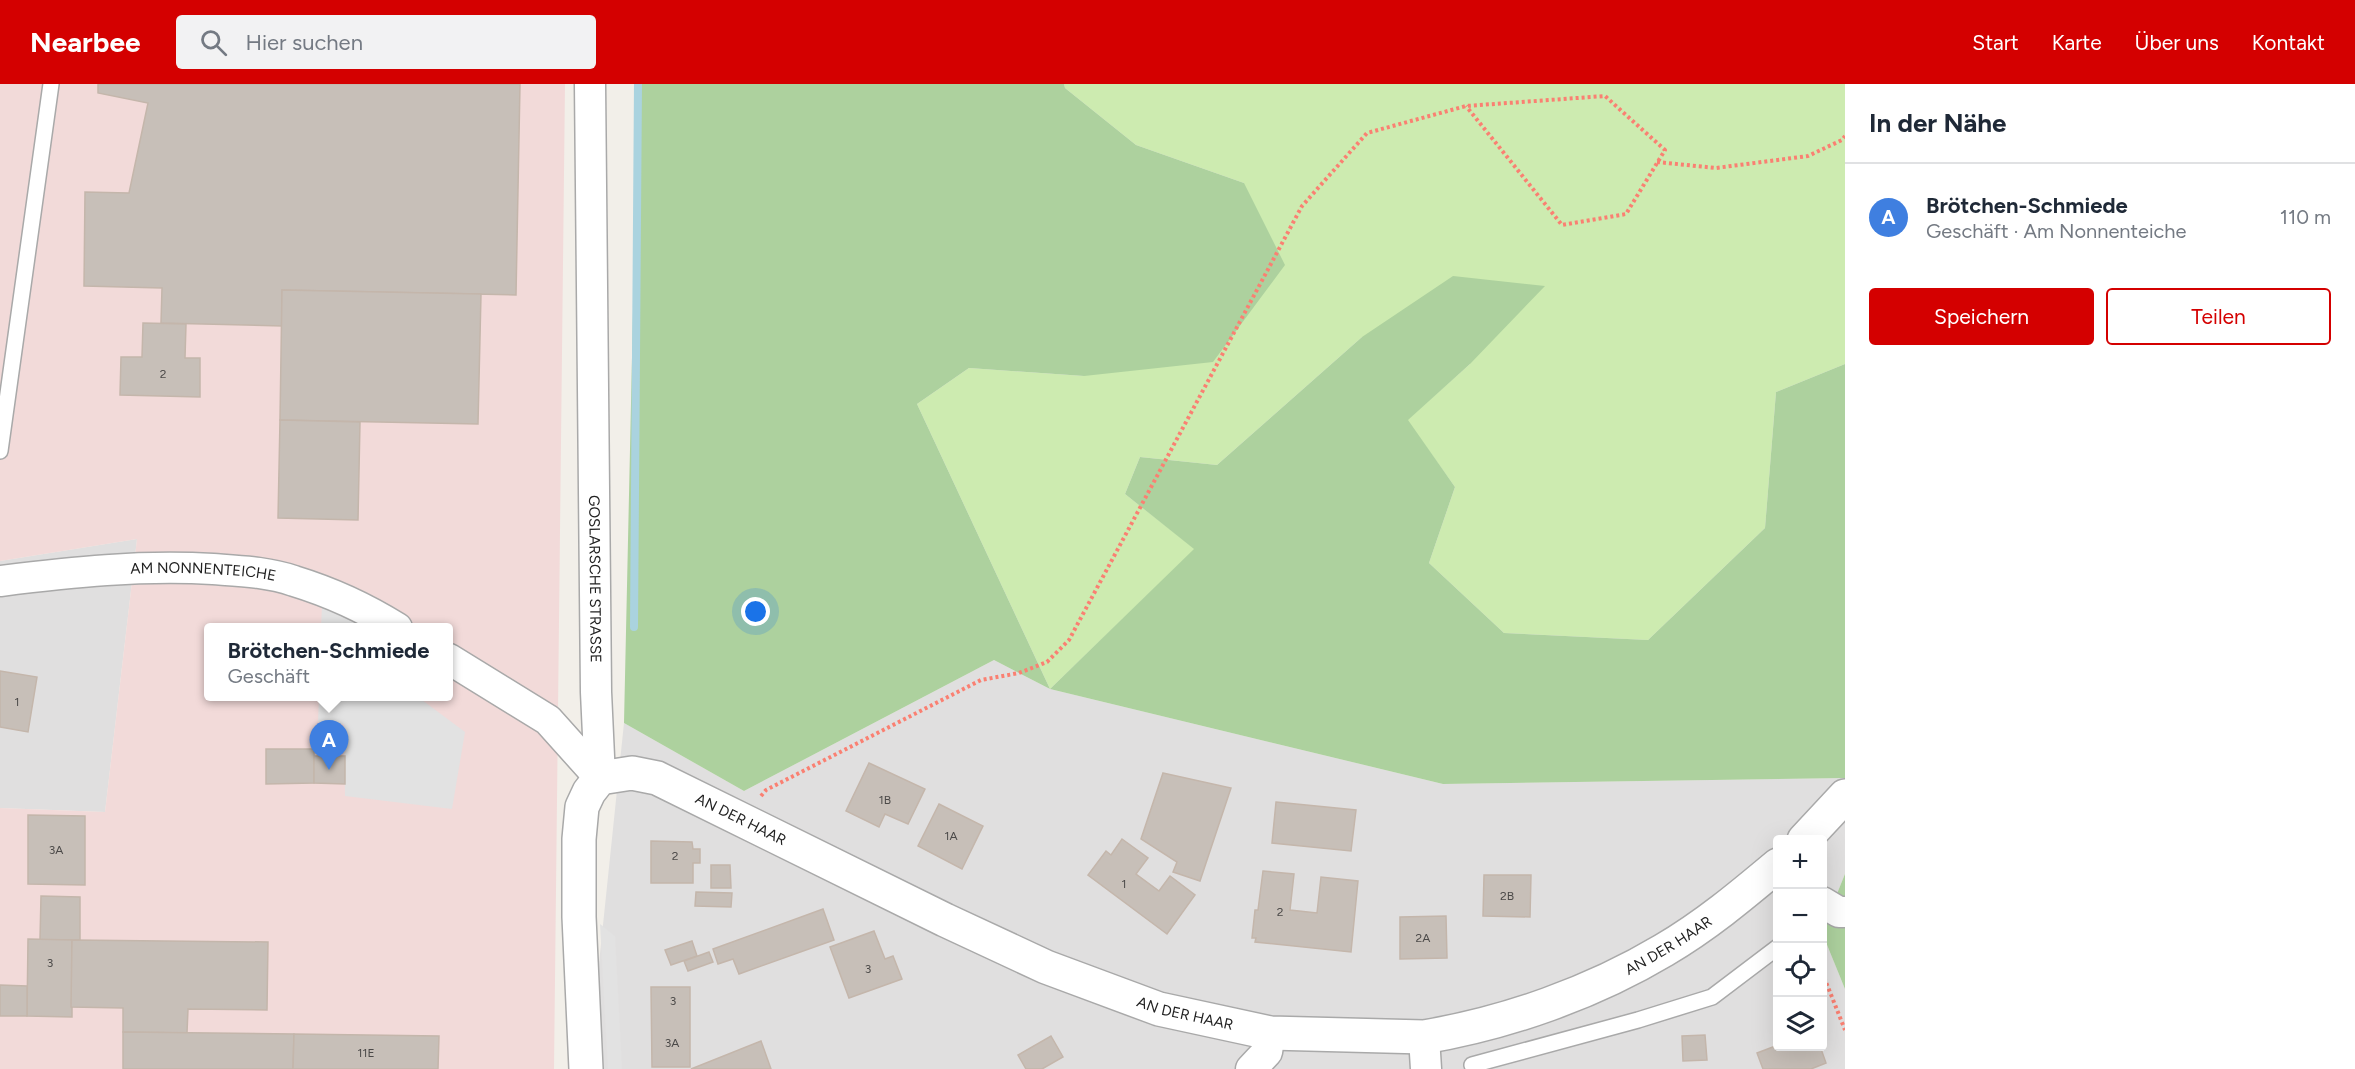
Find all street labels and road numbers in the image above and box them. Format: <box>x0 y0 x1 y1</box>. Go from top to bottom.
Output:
street label: GOSLARSCHE STRASSE <box>585 495 605 663</box>
street label: AM NONNENTEICHE <box>130 559 278 585</box>
street label: AN DER HAAR <box>693 789 789 849</box>
street label: AN DER HAAR <box>1622 912 1716 979</box>
street label: AN DER HAAR <box>1134 993 1235 1034</box>

